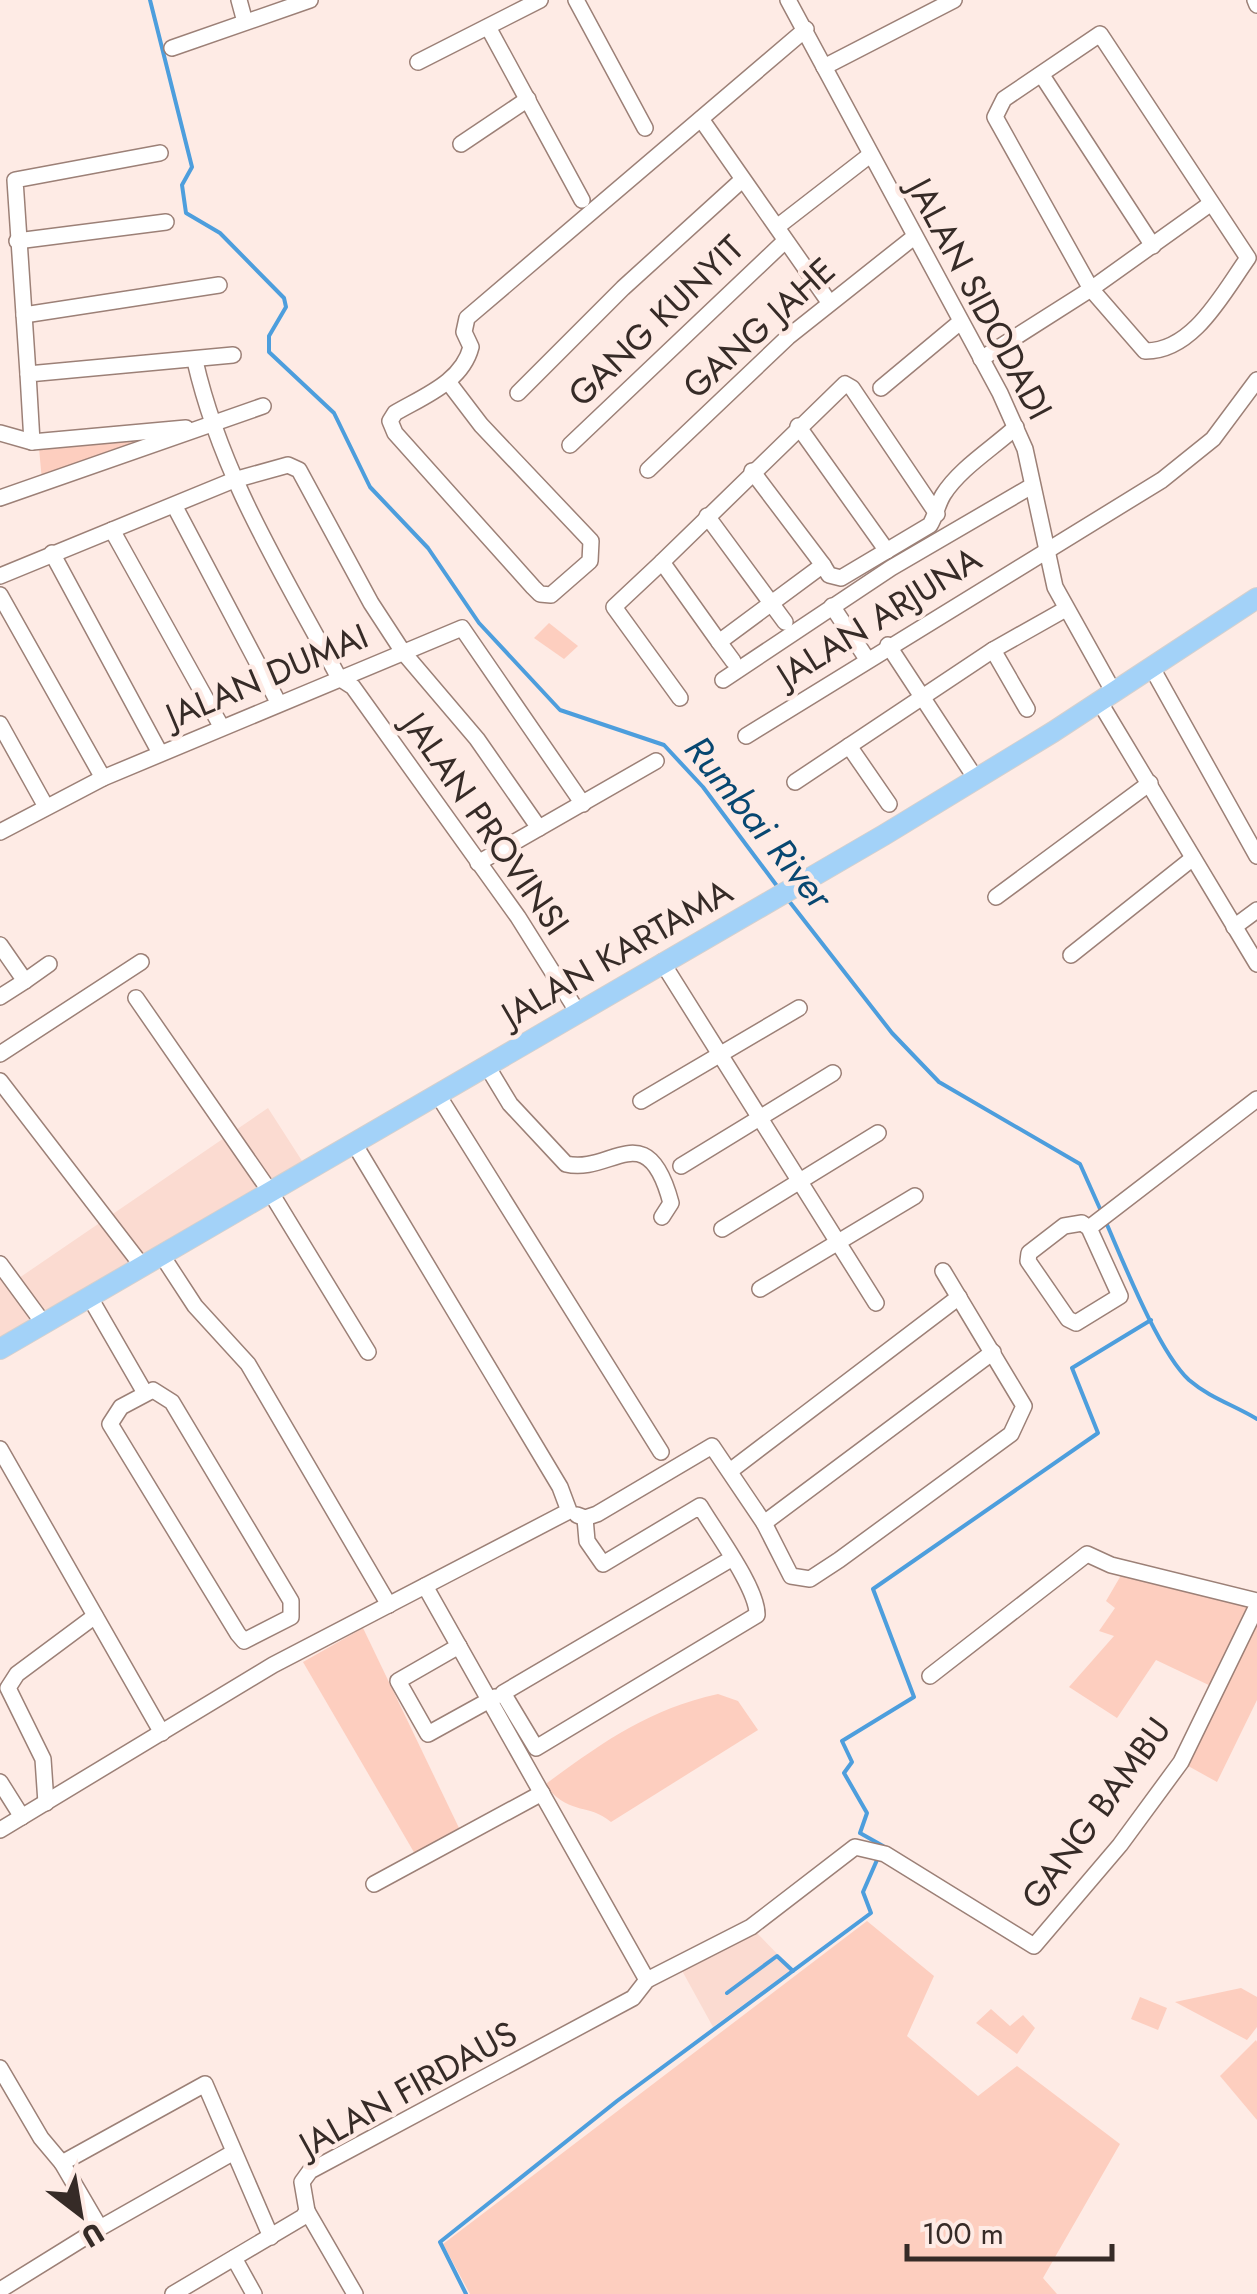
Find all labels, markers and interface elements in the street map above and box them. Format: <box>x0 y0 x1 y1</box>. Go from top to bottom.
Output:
street label: JALAN SIDODADI <box>893 166 1065 428</box>
street label: GANG KUNYIT <box>557 224 755 418</box>
street label: GANG JAHE <box>672 246 846 410</box>
street label: JALAN ARJUNA <box>764 534 991 702</box>
street label: JALAN DUMAI <box>155 611 376 743</box>
street label: JALAN PROVINSI <box>388 699 581 945</box>
water label: Rumbai River <box>672 723 848 922</box>
street label: JALAN KARTAMA <box>489 867 742 1041</box>
street label: GANG BAMBU <box>1009 1707 1183 1919</box>
street label: JALAN FIRDAUS <box>287 2009 526 2171</box>
north arrow <box>30 2164 130 2264</box>
scale bar <box>907 2199 1112 2261</box>
text: U <box>74 2212 112 2258</box>
text: 100 m <box>922 2212 1004 2255</box>

